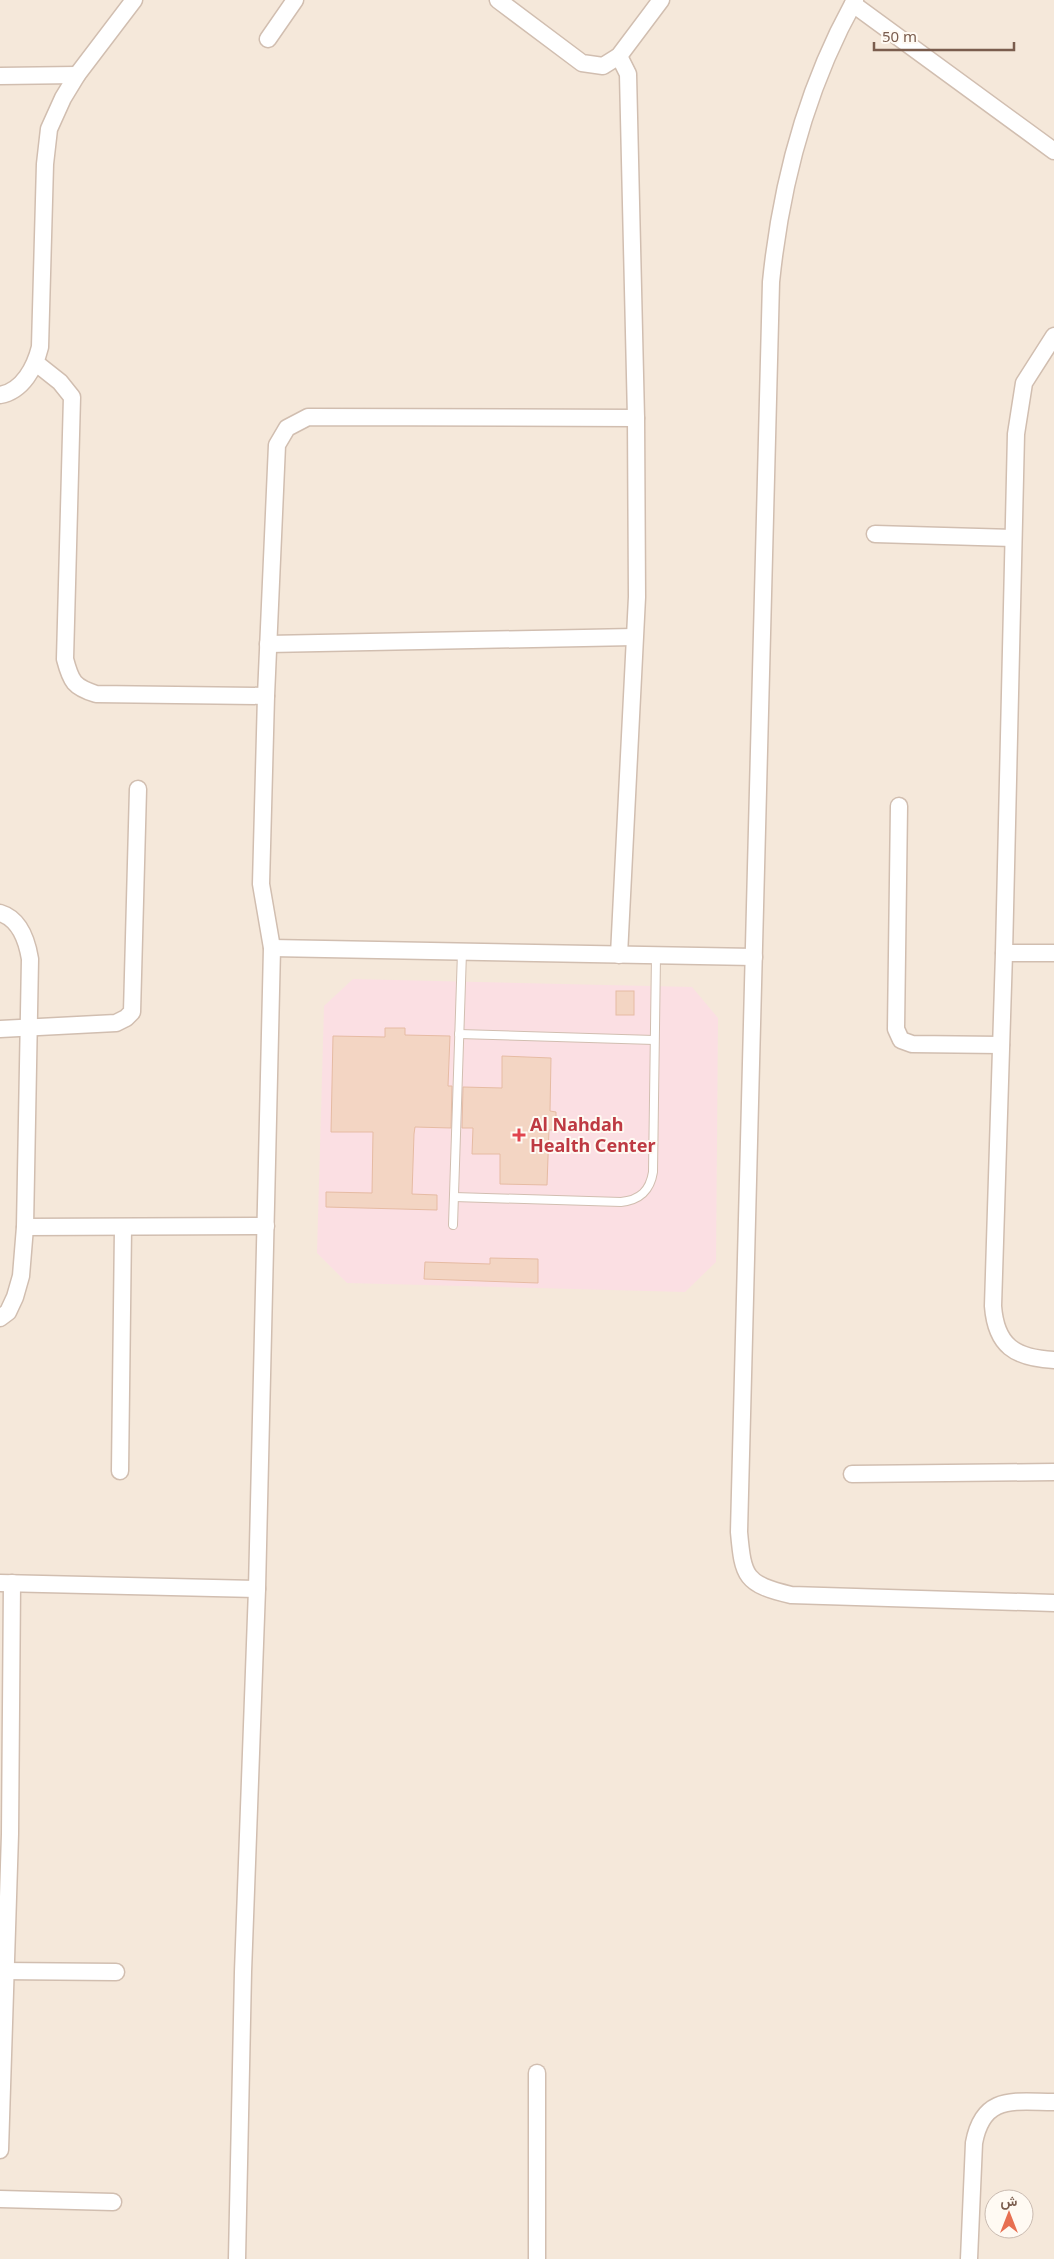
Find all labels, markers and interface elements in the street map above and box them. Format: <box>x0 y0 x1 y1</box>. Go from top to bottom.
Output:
scale bar <box>874 20 1014 52</box>
text: 50 m <box>882 26 917 46</box>
place label: Al Nahdah Health Center <box>530 1112 655 1157</box>
marker: Al Nahdah Health Center <box>512 1128 526 1142</box>
north arrow <box>984 2189 1034 2239</box>
text: ش <box>1001 2191 1018 2210</box>

